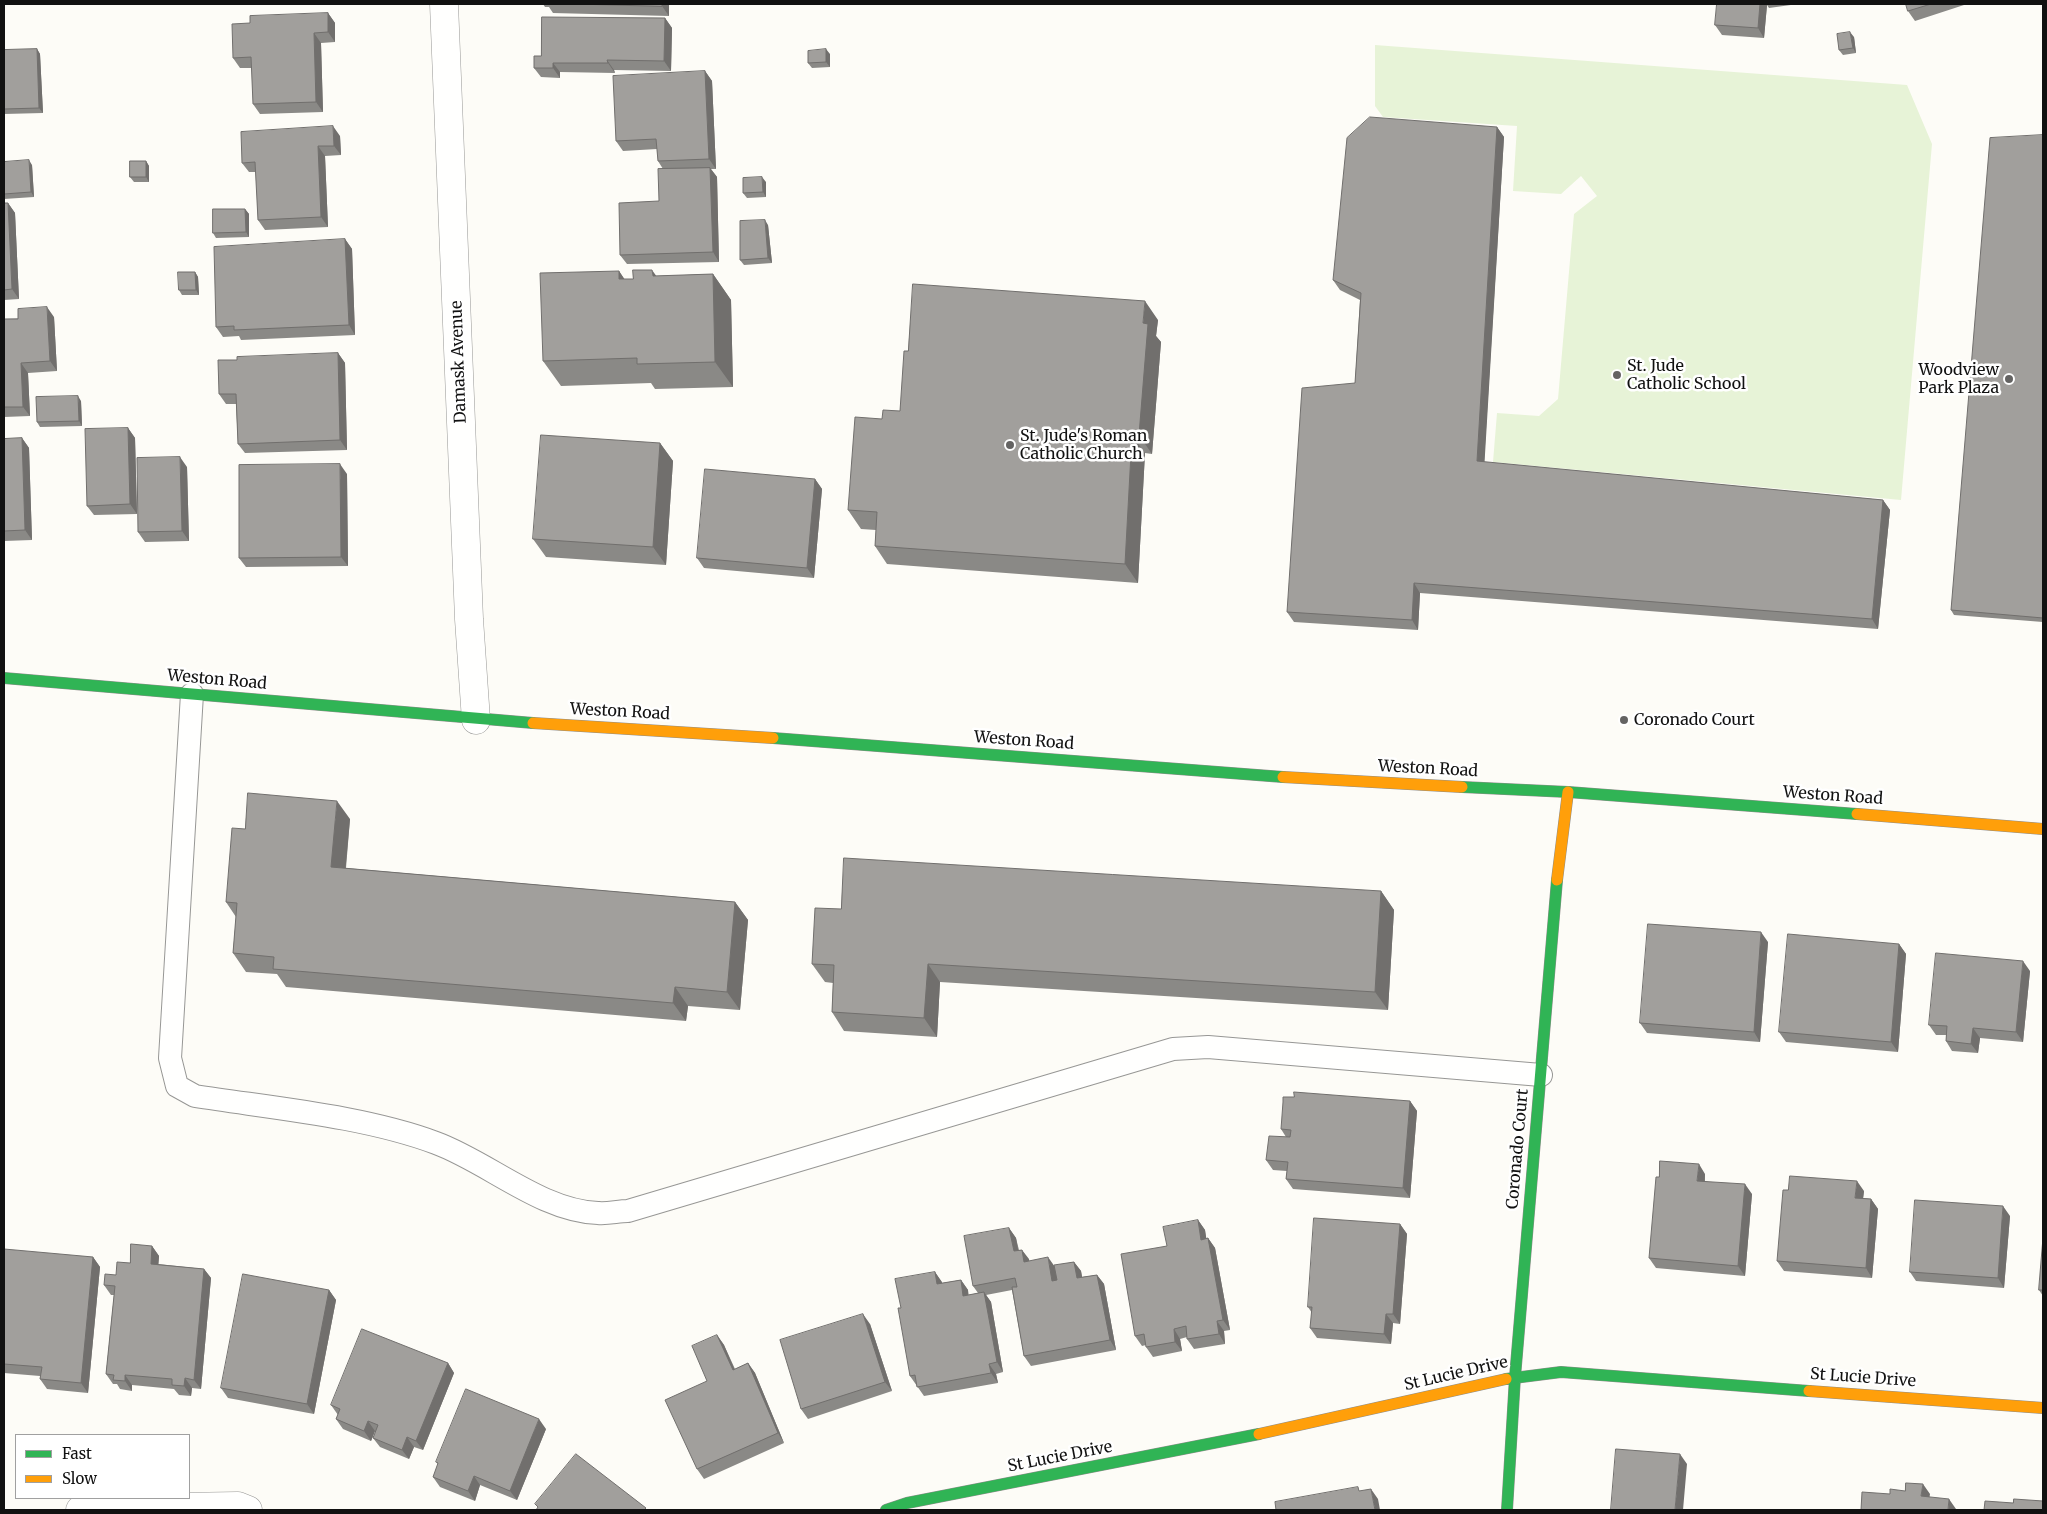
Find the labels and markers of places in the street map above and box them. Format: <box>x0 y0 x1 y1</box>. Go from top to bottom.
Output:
place label: St. Jude Catholic School <box>1627 356 1746 394</box>
place label: Woodview Park Plaza <box>1918 360 1999 398</box>
marker: St. Jude Catholic School <box>1611 369 1623 381</box>
marker: Woodview Park Plaza <box>2003 373 2015 385</box>
place label: St. Jude's Roman Catholic Church <box>1020 426 1147 464</box>
marker: St. Jude's Roman Catholic Church <box>1004 439 1016 451</box>
place label: Coronado Court <box>1634 710 1755 730</box>
marker: Coronado Court <box>1618 714 1630 726</box>

